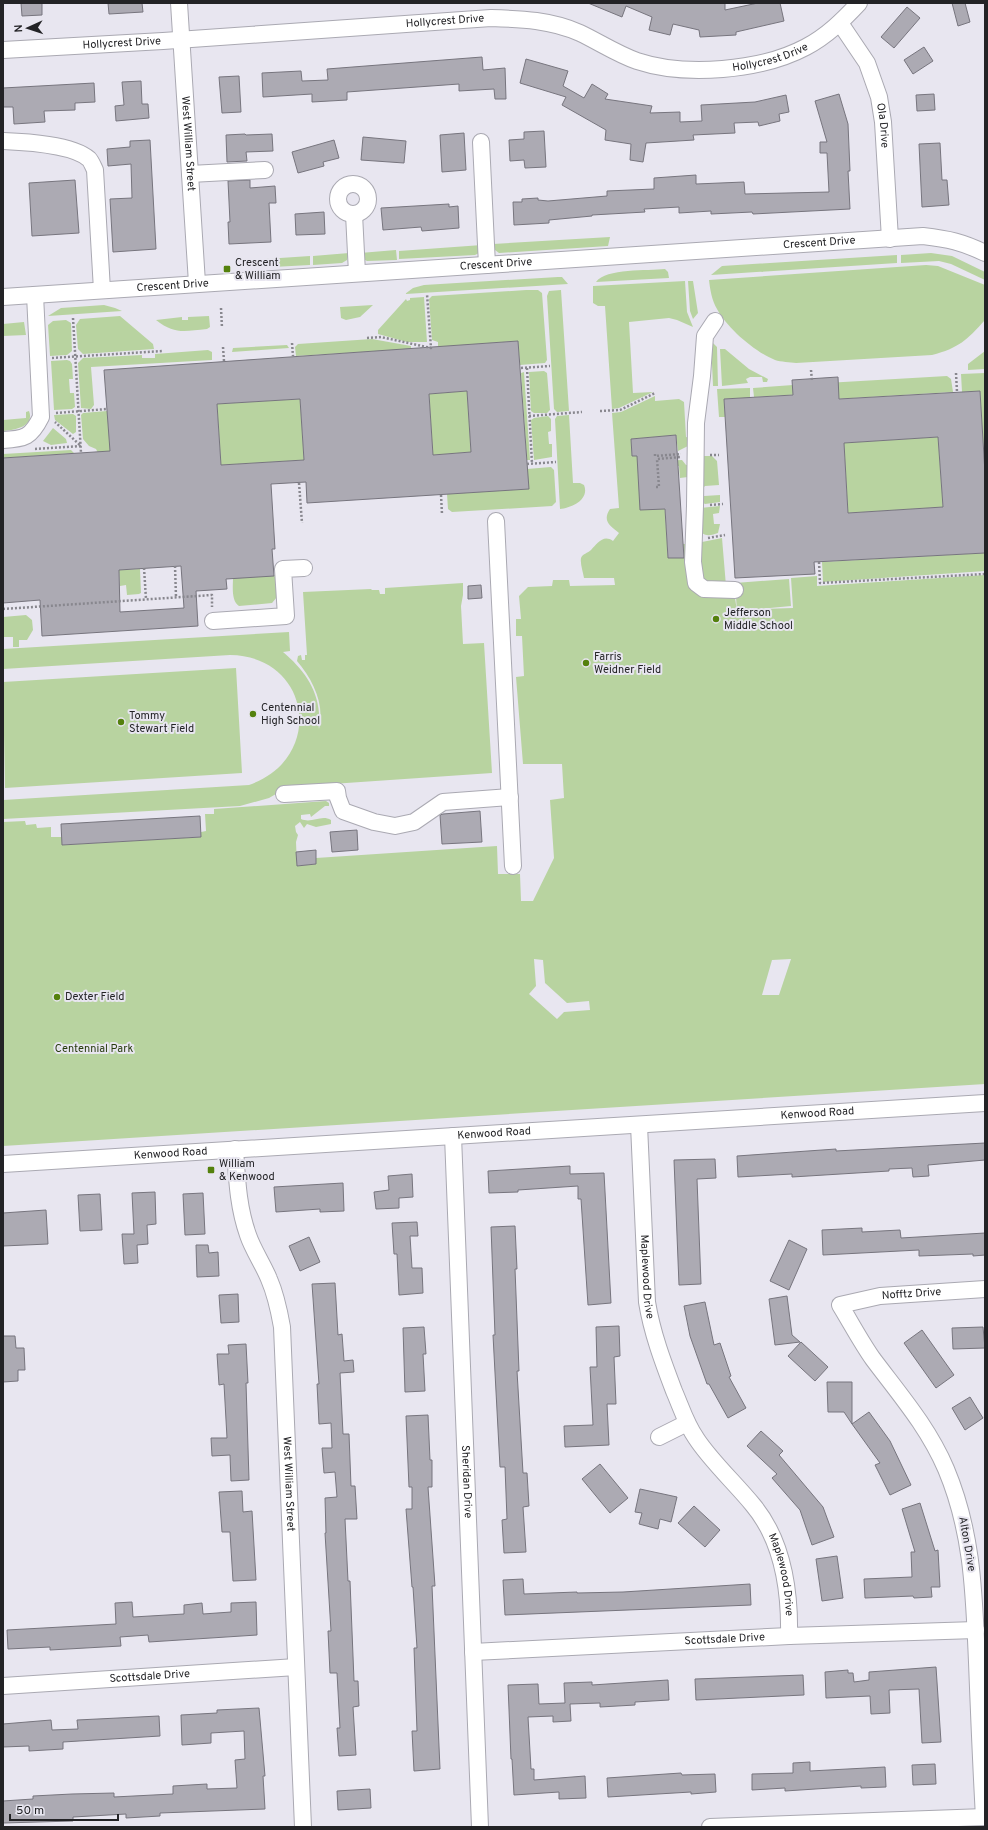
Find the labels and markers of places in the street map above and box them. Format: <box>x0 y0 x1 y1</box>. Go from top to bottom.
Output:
place label: Crescent & William <box>235 256 281 283</box>
marker: Crescent & William <box>222 264 232 274</box>
place label: Jefferson Middle School <box>724 606 793 633</box>
marker: Jefferson Middle School <box>711 614 721 624</box>
place label: Farris Weidner Field <box>594 650 661 677</box>
marker: Farris Weidner Field <box>581 658 591 668</box>
place label: Centennial High School <box>261 701 320 728</box>
place label: Tommy Stewart Field <box>129 709 194 736</box>
marker: Centennial High School <box>248 709 258 719</box>
marker: Tommy Stewart Field <box>116 717 126 727</box>
place label: Dexter Field <box>65 990 124 1004</box>
marker: Dexter Field <box>52 992 62 1002</box>
place label: William & Kenwood <box>219 1157 275 1184</box>
marker: William & Kenwood <box>206 1165 216 1175</box>

